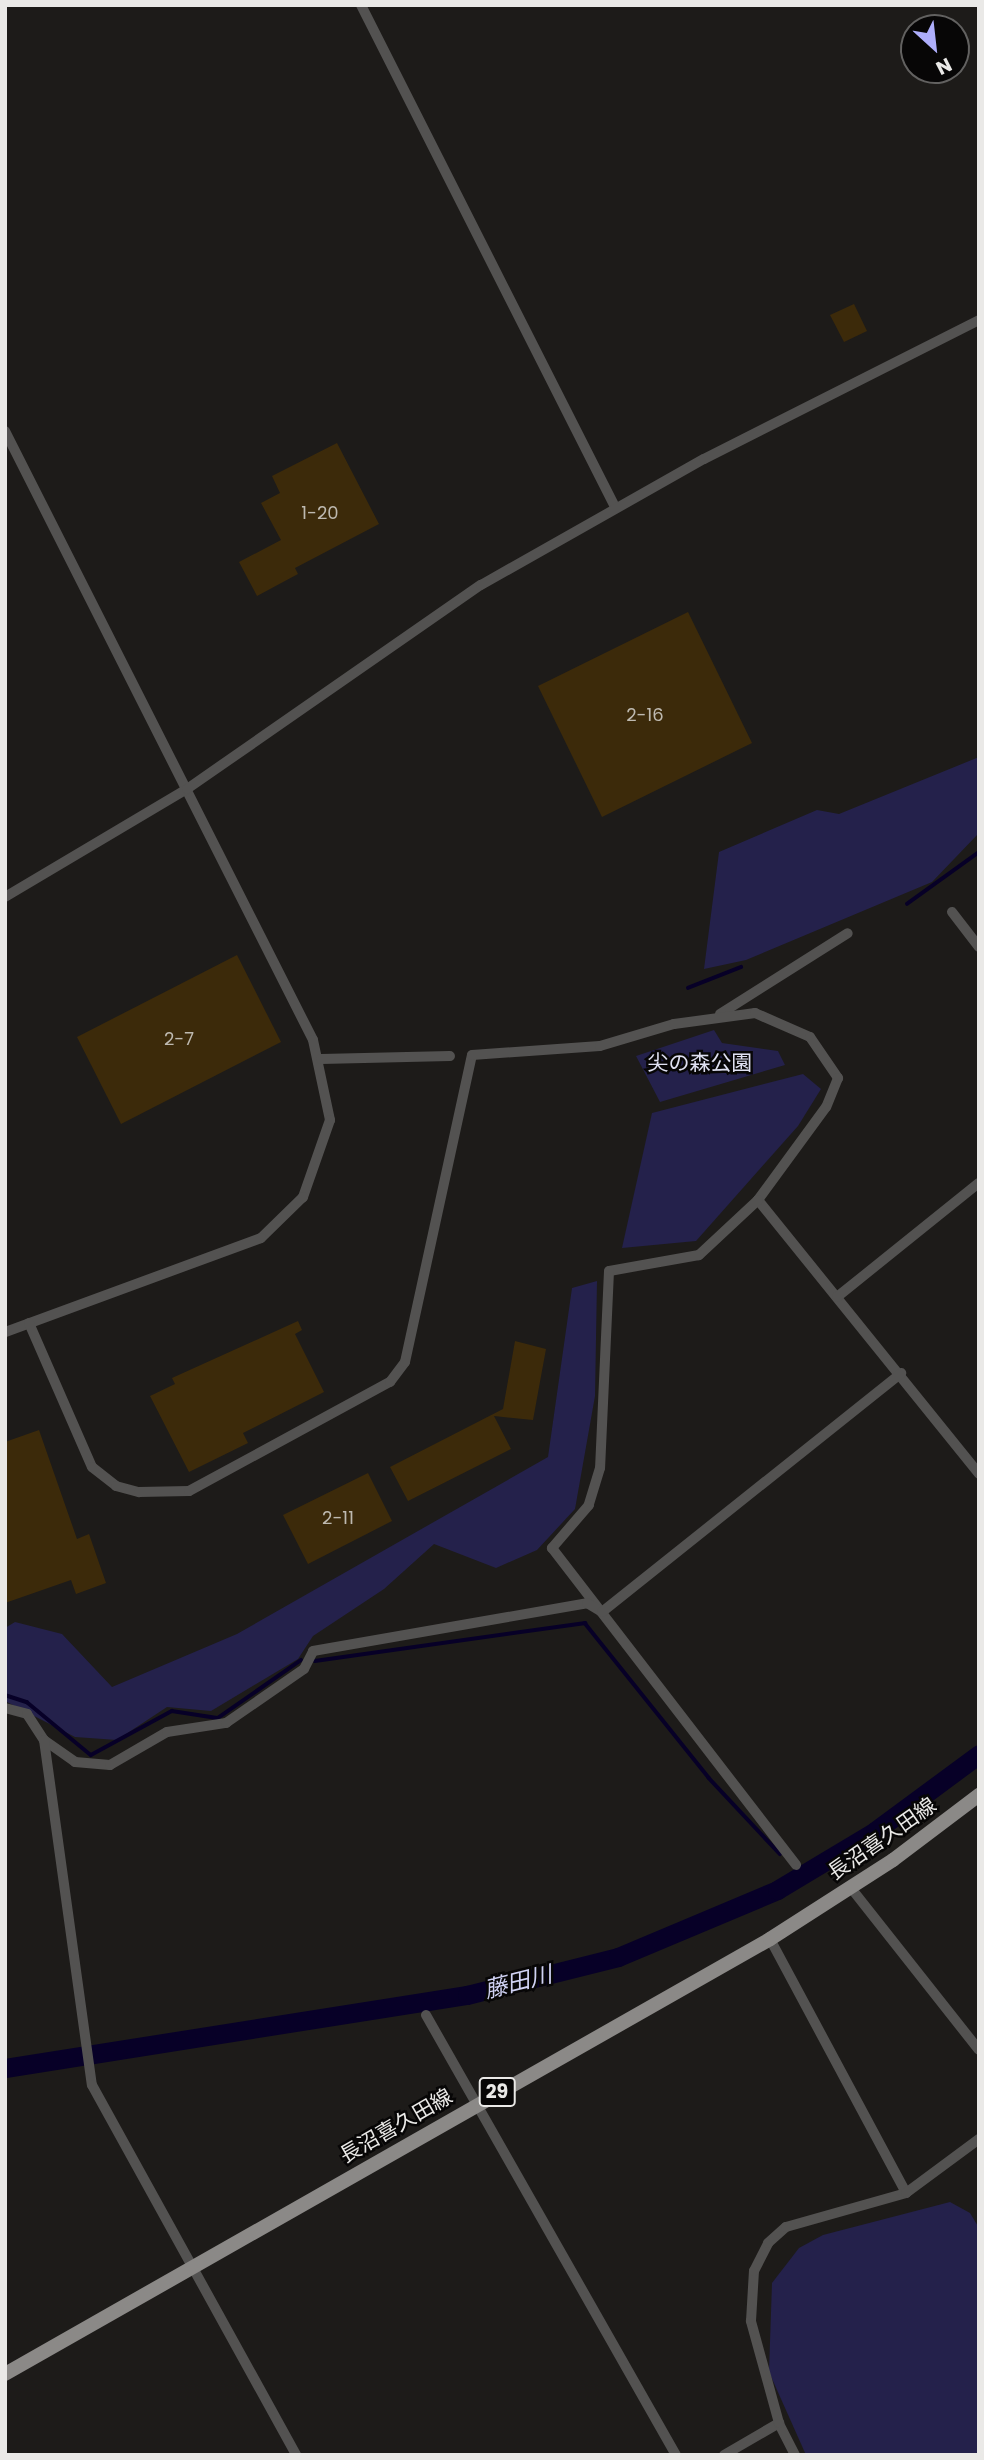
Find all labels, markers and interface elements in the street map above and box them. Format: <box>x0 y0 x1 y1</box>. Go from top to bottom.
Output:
north arrow <box>900 14 970 84</box>
text: N <box>931 51 956 82</box>
house number: 1-20 <box>301 502 339 524</box>
house number: 2-16 <box>626 704 664 726</box>
house number: 2-7 <box>164 1028 194 1050</box>
park label: 尖の森公園 <box>648 1050 752 1076</box>
house number: 2-11 <box>322 1507 354 1529</box>
street label: 長沼喜久田線 <box>823 1793 941 1885</box>
water label: 藤田川 <box>481 1960 555 2004</box>
road number: 29 <box>478 2076 516 2108</box>
street label: 長沼喜久田線 <box>335 2084 457 2168</box>

